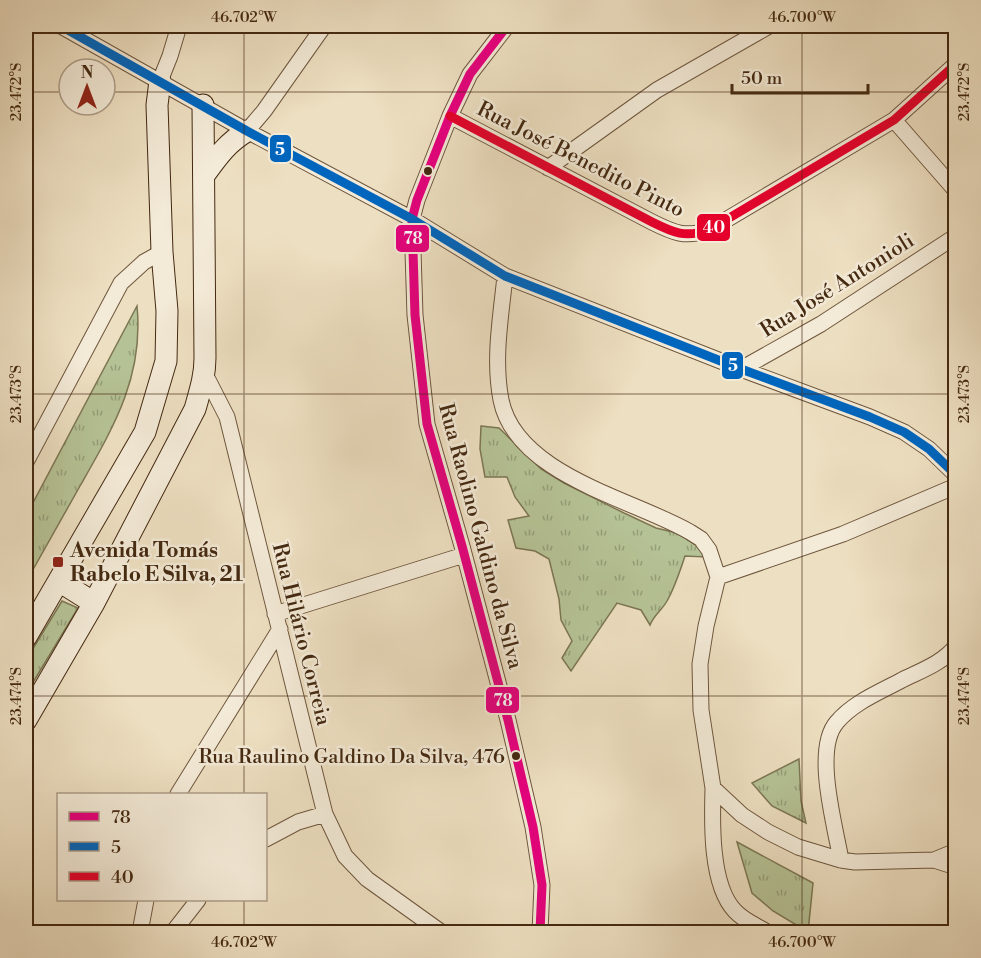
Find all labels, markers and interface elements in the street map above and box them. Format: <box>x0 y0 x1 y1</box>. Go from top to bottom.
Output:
text: 46.702°W <box>211 8 277 27</box>
text: 46.700°W <box>768 8 836 27</box>
north arrow <box>57 57 117 117</box>
scale bar <box>732 57 868 95</box>
text: 23.472°S <box>7 63 26 121</box>
text: N <box>81 63 94 83</box>
text: 23.472°S <box>955 63 974 121</box>
text: 50 m <box>741 67 783 90</box>
street label: Rua José Benedito Pinto <box>472 96 689 224</box>
line badge: 5 <box>269 134 292 163</box>
text: 5 <box>275 140 285 160</box>
unlabelled marker <box>422 165 434 177</box>
line badge: 40 <box>696 213 731 242</box>
text: 40 <box>703 218 725 238</box>
line badge: 78 <box>395 224 430 253</box>
street label: Rua José Antonioli <box>756 228 919 344</box>
text: 78 <box>403 229 423 249</box>
line badge: 5 <box>721 351 744 380</box>
text: 5 <box>728 356 738 376</box>
text: 23.473°S <box>7 365 26 423</box>
text: 23.473°S <box>955 365 974 423</box>
street label: Rua Raolino Galdino da Silva <box>432 401 528 672</box>
place label: Avenida Tomás Rabelo E Silva, 21 <box>69 538 243 588</box>
street label: Rua Hilário Correia <box>266 540 336 729</box>
marker: Avenida Tomás Rabelo E Silva, 21 <box>51 555 65 569</box>
text: 23.474°S <box>7 667 26 725</box>
text: 23.474°S <box>955 667 974 725</box>
line badge: 78 <box>485 686 520 714</box>
text: 78 <box>493 691 513 711</box>
place label: Rua Raulino Galdino Da Silva, 476 <box>199 745 505 770</box>
marker: Rua Raulino Galdino Da Silva, 476 <box>510 750 522 762</box>
legend <box>57 793 267 901</box>
text: 78 <box>111 806 131 829</box>
text: 5 <box>111 836 121 859</box>
text: 40 <box>111 866 134 889</box>
text: 46.702°W <box>211 933 277 952</box>
text: 46.700°W <box>768 933 836 952</box>

